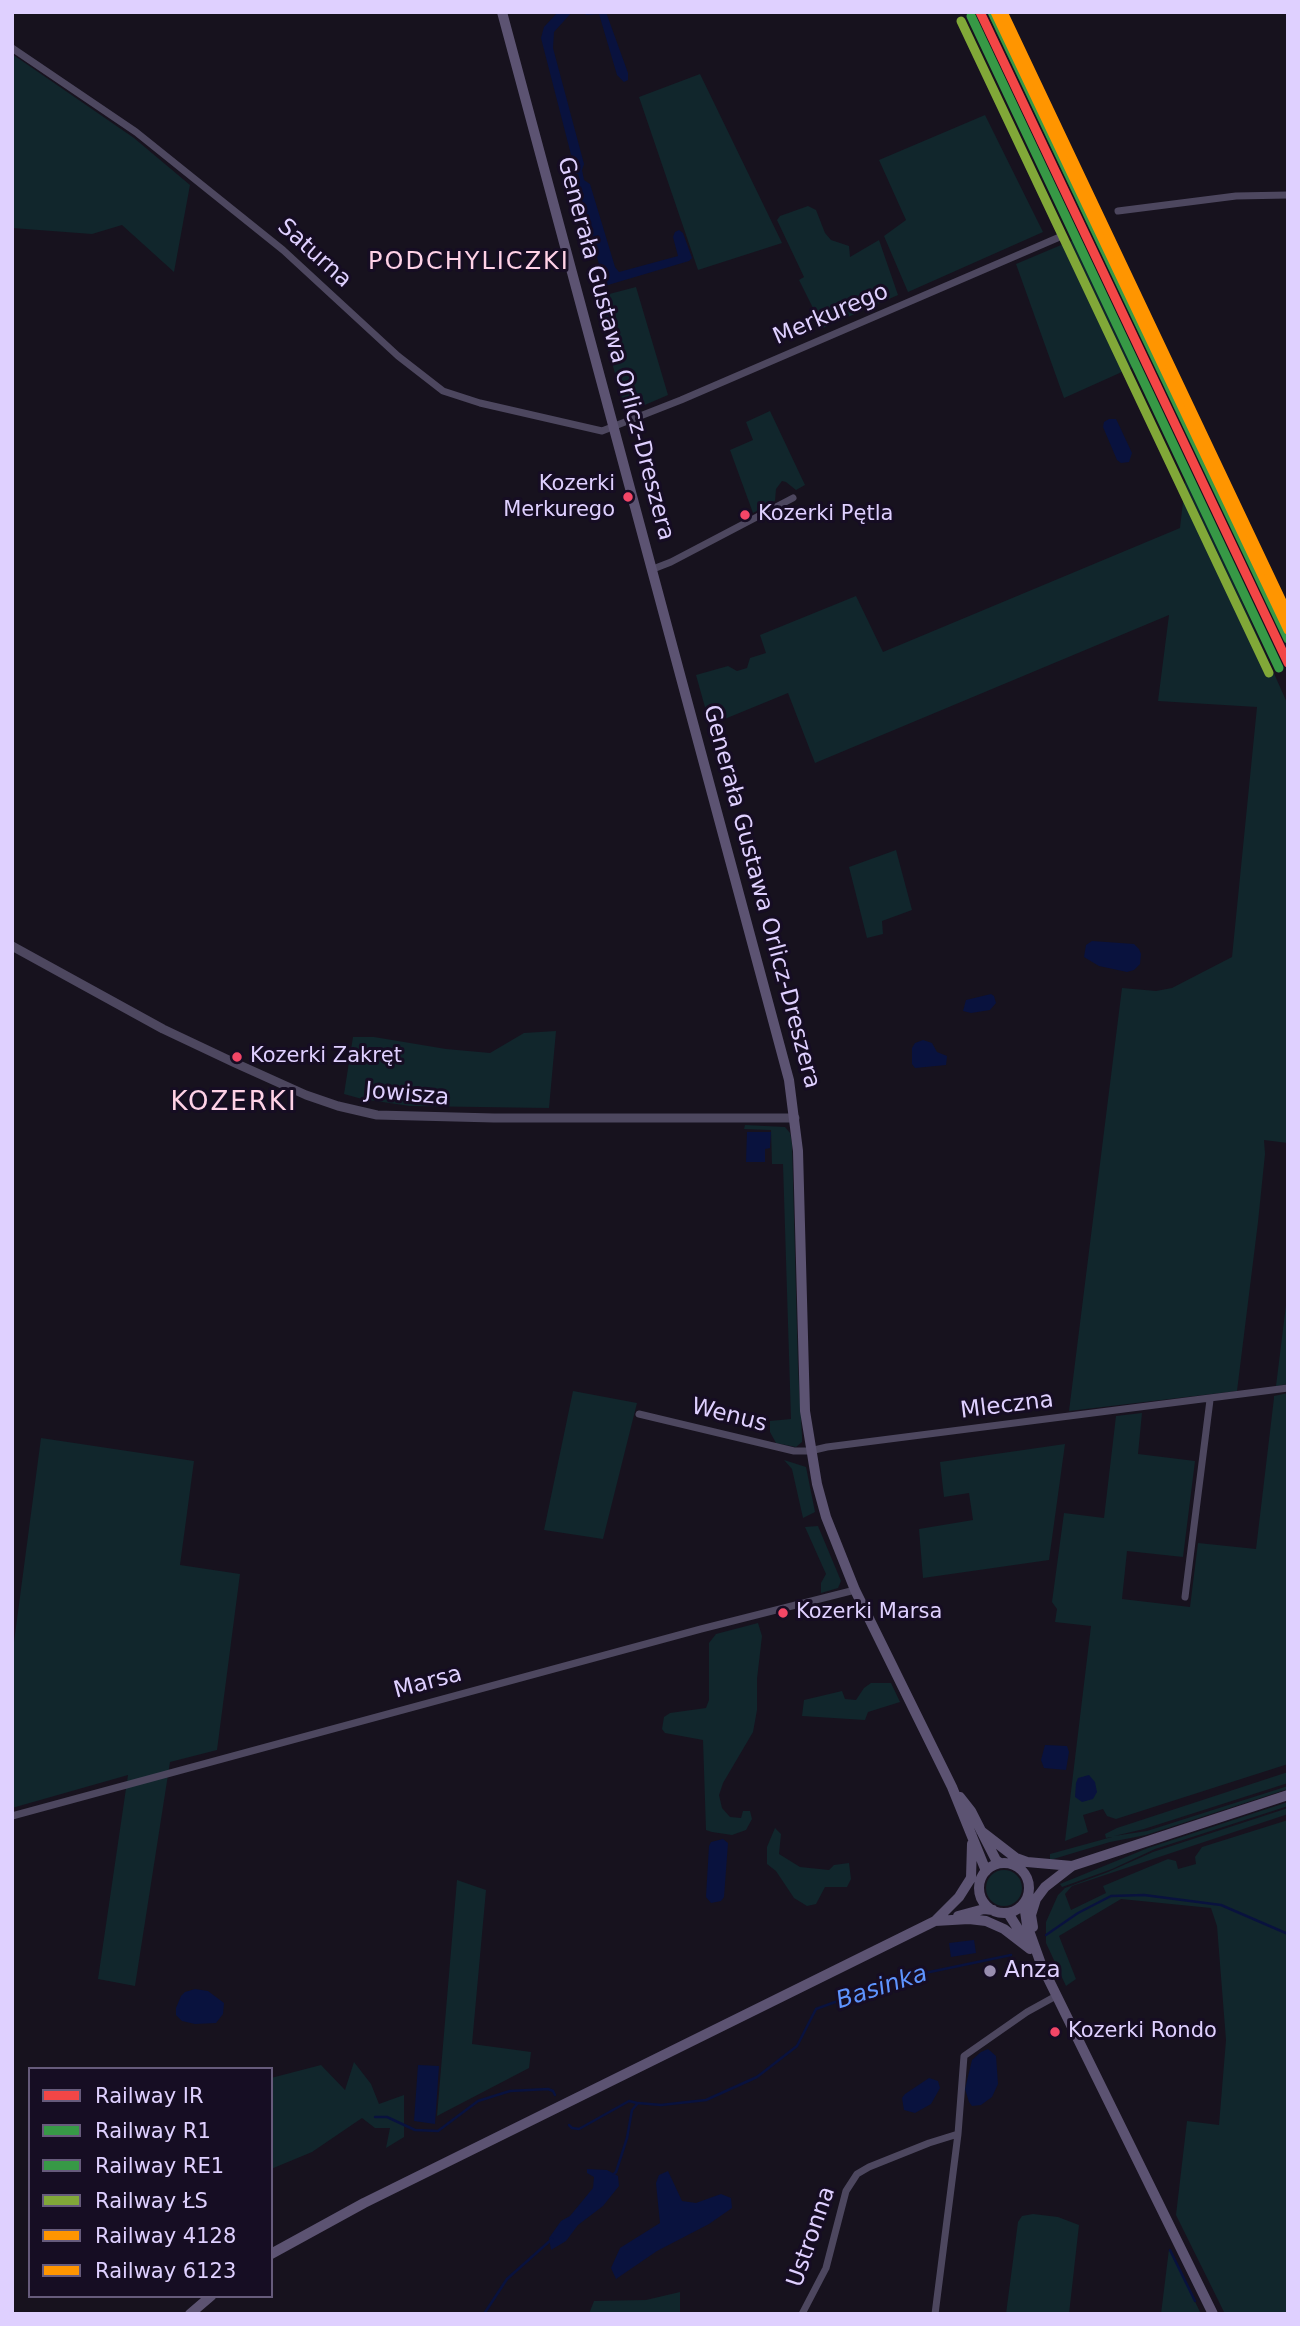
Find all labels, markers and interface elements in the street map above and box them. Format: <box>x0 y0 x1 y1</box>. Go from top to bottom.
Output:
street label: Generała Gustawa Orlicz-Dreszera <box>550 154 680 544</box>
street label: Saturna <box>271 214 357 294</box>
district label: PODCHYLICZKI <box>370 249 568 277</box>
street label: Merkurego <box>769 278 893 352</box>
place label: Kozerki Merkurego <box>503 472 615 522</box>
marker: Kozerki Merkurego <box>621 490 635 504</box>
place label: Kozerki Pętla <box>758 502 893 528</box>
marker: Kozerki Pętla <box>738 508 752 522</box>
street label: Generała Gustawa Orlicz-Dreszera <box>696 702 826 1092</box>
place label: Kozerki Zakręt <box>250 1044 402 1070</box>
marker: Kozerki Zakręt <box>230 1050 244 1064</box>
street label: Jowisza <box>364 1078 450 1112</box>
district label: KOZERKI <box>171 1087 297 1119</box>
street label: Mleczna <box>959 1387 1055 1425</box>
street label: Wenus <box>688 1393 770 1439</box>
place label: Kozerki Marsa <box>796 1600 942 1626</box>
marker: Kozerki Marsa <box>776 1606 790 1620</box>
street label: Marsa <box>391 1661 465 1705</box>
place label: Anza <box>1004 1957 1060 1985</box>
water label: Basinka <box>833 1960 931 2016</box>
marker: Anza <box>982 1963 998 1979</box>
place label: Kozerki Rondo <box>1068 2019 1217 2045</box>
marker: Kozerki Rondo <box>1048 2025 1062 2039</box>
legend <box>28 2067 273 2298</box>
text: Railway IR <box>95 2084 204 2108</box>
text: Railway R1 <box>95 2119 211 2143</box>
text: Railway RE1 <box>95 2154 224 2178</box>
street label: Ustronna <box>782 2183 842 2291</box>
text: Railway ŁS <box>95 2189 208 2213</box>
text: Railway 4128 <box>95 2224 236 2248</box>
text: Railway 6123 <box>95 2259 236 2283</box>

